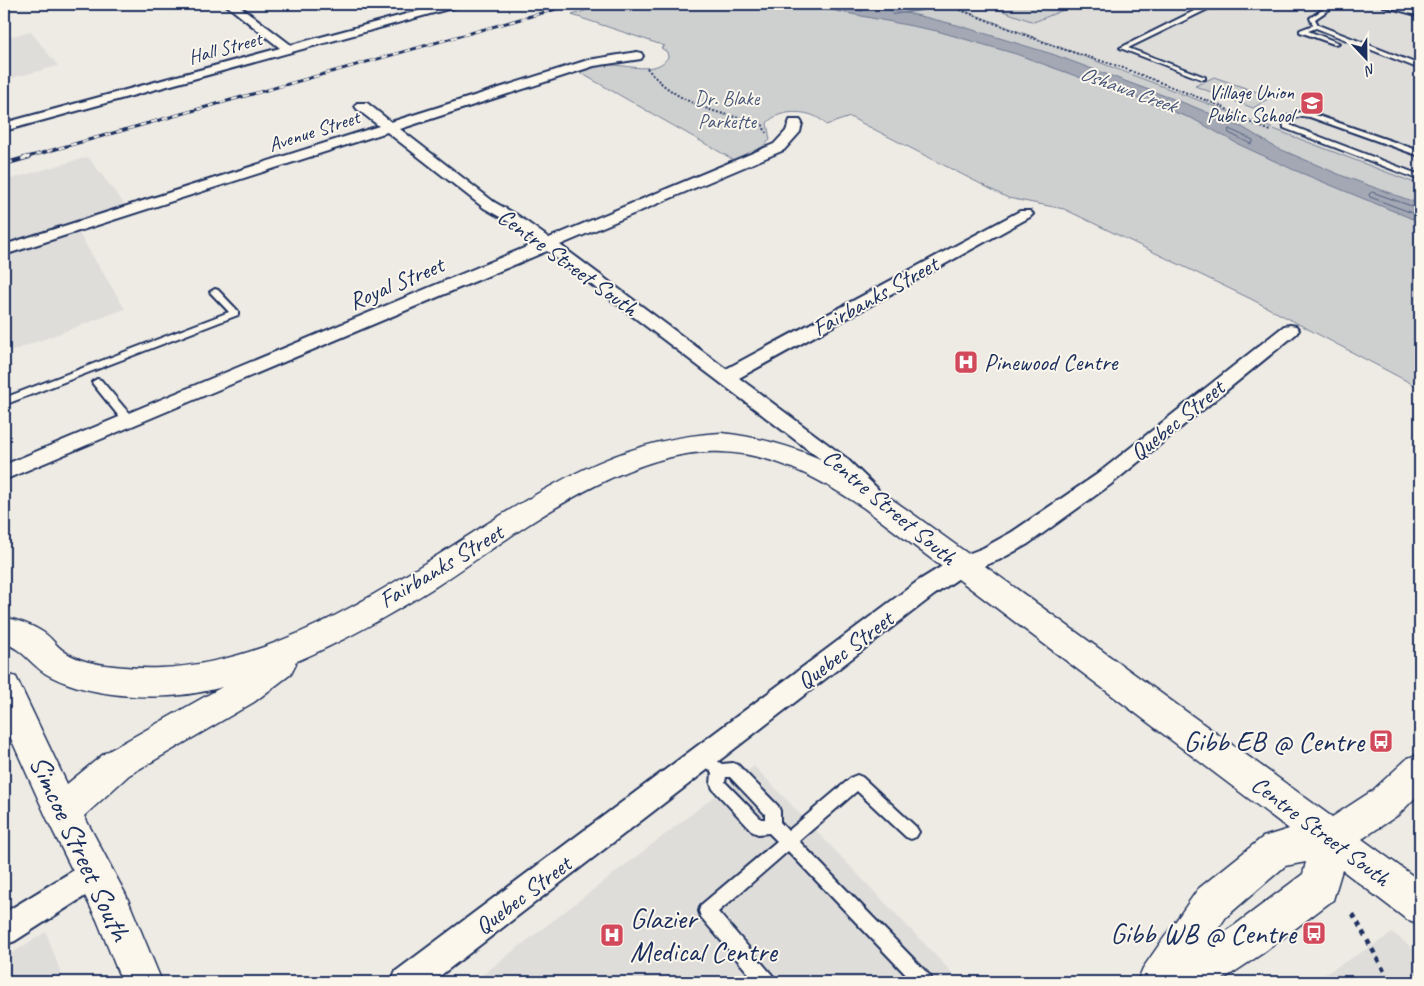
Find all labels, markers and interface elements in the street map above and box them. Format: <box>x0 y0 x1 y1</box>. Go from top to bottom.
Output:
street label: Hall Street <box>186 26 267 70</box>
north arrow <box>1342 32 1392 82</box>
water label: Oshawa Creek <box>1077 60 1182 119</box>
text: N <box>1361 60 1378 80</box>
place label: Village Union Public School <box>1207 80 1298 128</box>
park label: Dr. Blake Parkette <box>695 86 761 134</box>
school or university icon: Village Union Public School <box>1299 90 1325 116</box>
street label: Avenue Street <box>265 104 365 157</box>
street label: Centre Street South <box>492 201 645 324</box>
street label: Fairbanks Street <box>807 248 945 343</box>
street label: Royal Street <box>344 249 450 316</box>
place label: Pinewood Centre <box>984 347 1120 377</box>
hospital icon: Pinewood Centre <box>953 349 979 375</box>
street label: Quebec Street <box>1124 371 1232 467</box>
street label: Centre Street South <box>817 442 964 573</box>
street label: Fairbanks Street <box>374 516 510 615</box>
street label: Quebec Street <box>791 603 901 696</box>
place label: Gibb EB @ Centre <box>1183 723 1366 760</box>
bus stop icon: Gibb EB @ Centre <box>1368 728 1394 754</box>
street label: Simcoe Street South <box>21 749 140 948</box>
street label: Centre Street South <box>1246 769 1397 894</box>
street label: Quebec Street <box>469 848 579 941</box>
place label: Glazier Medical Centre <box>630 900 778 970</box>
place label: Gibb WB @ Centre <box>1110 915 1298 952</box>
bus stop icon: Gibb WB @ Centre <box>1301 920 1327 946</box>
hospital icon: Glazier Medical Centre <box>599 922 625 948</box>

